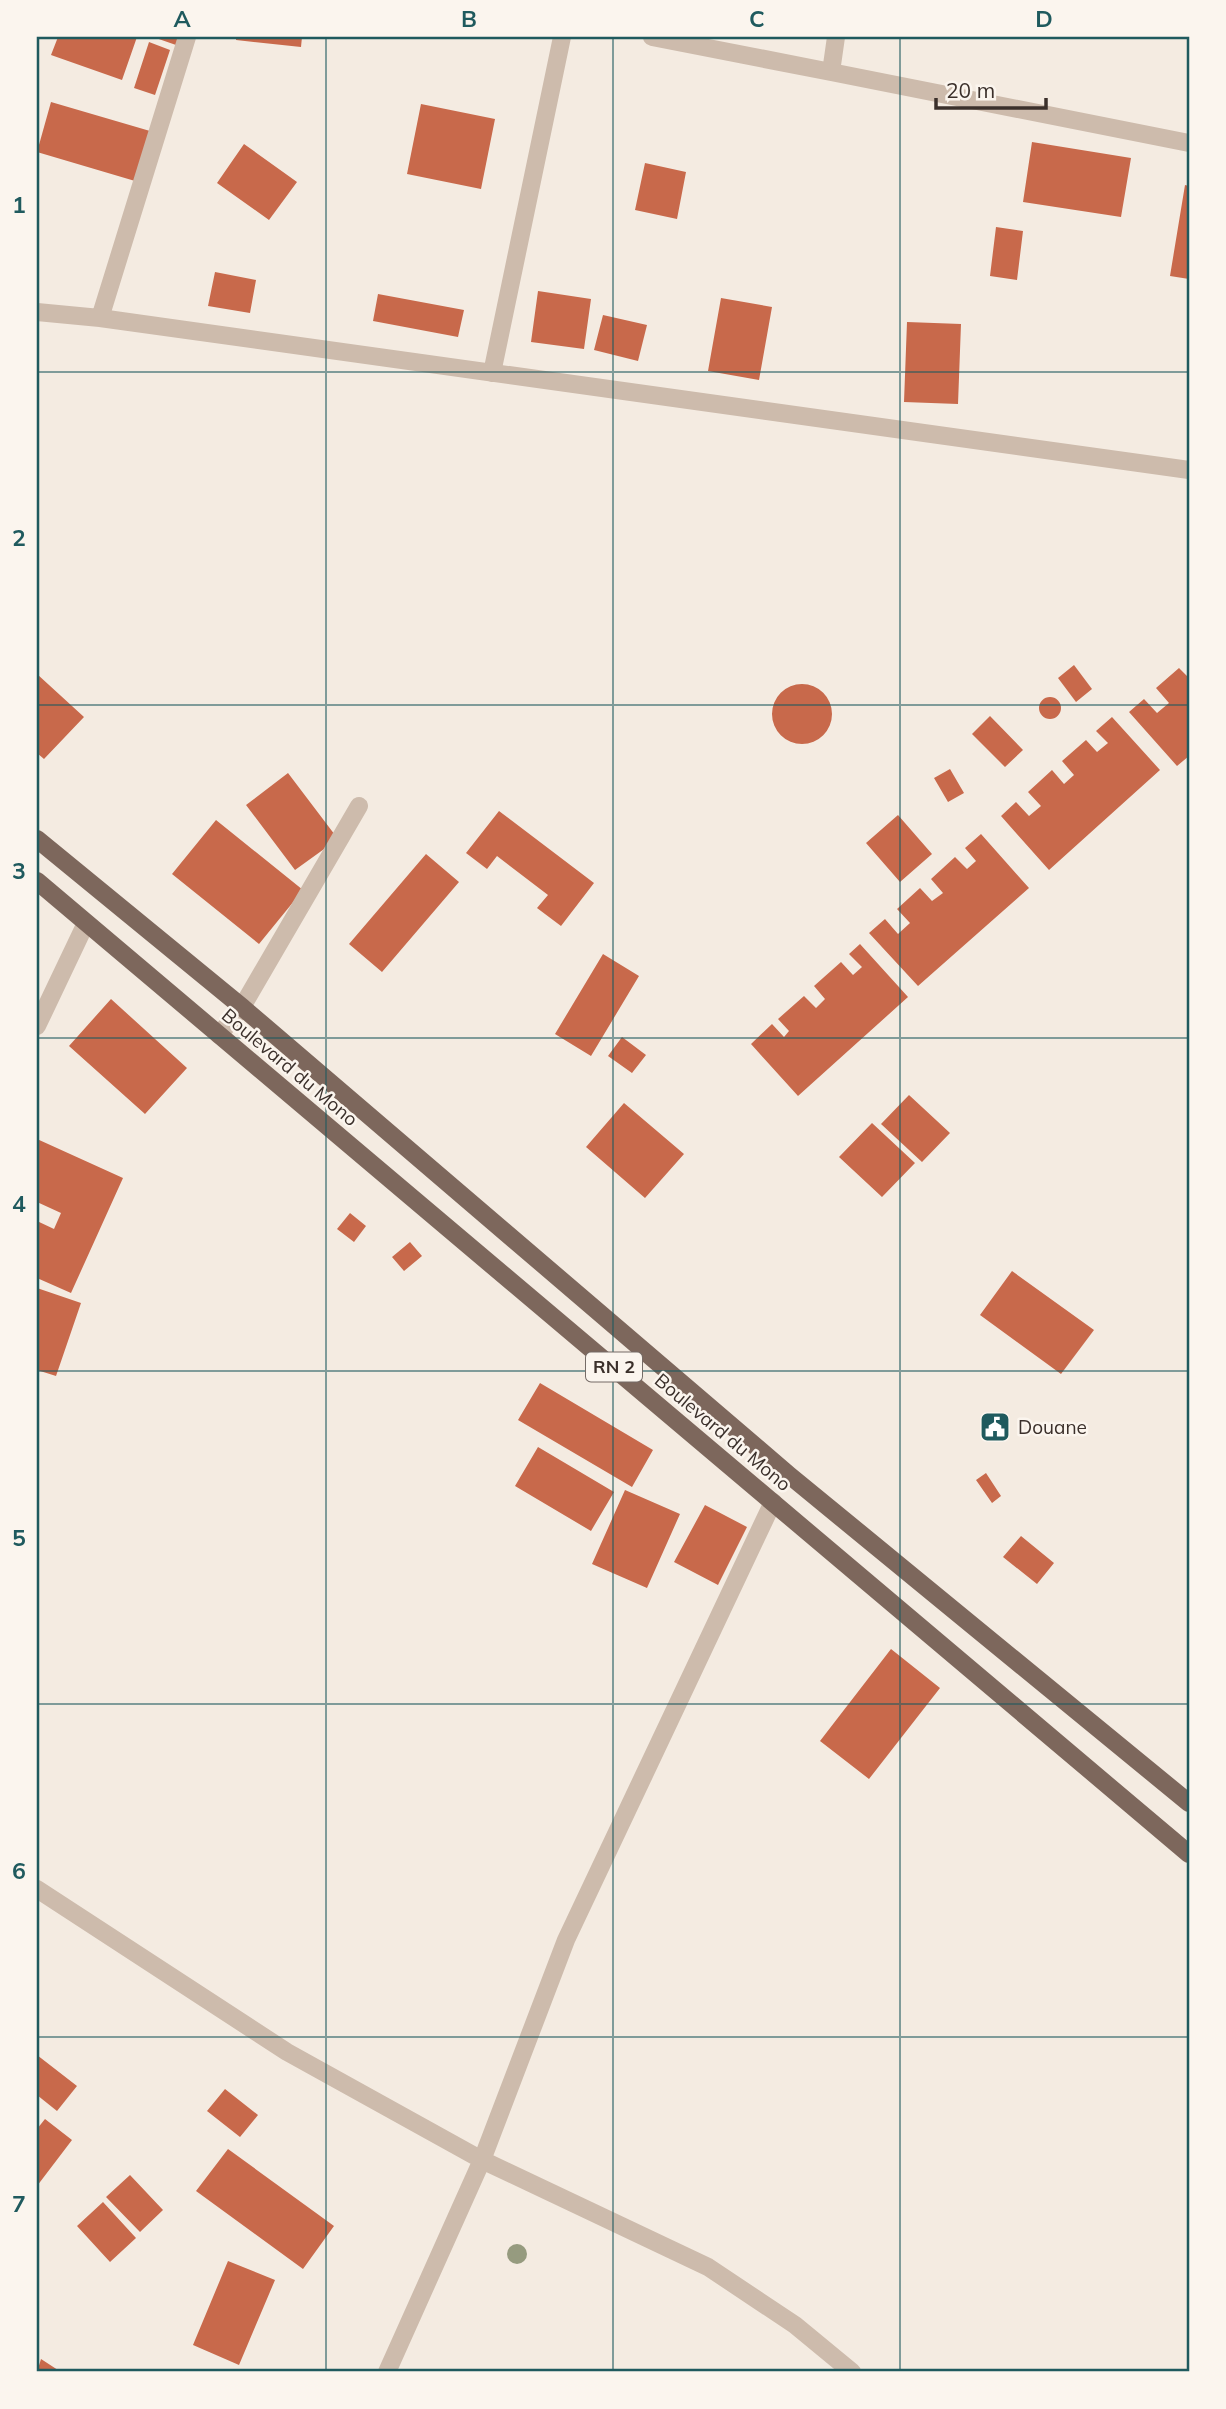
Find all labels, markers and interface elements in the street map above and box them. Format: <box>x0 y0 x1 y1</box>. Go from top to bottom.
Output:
text: A <box>173 4 191 33</box>
text: B <box>461 4 477 33</box>
text: C <box>749 4 765 33</box>
text: D <box>1035 4 1053 33</box>
scale bar <box>936 66 1046 110</box>
text: 20 m <box>946 77 995 103</box>
text: 1 <box>12 190 26 219</box>
text: 2 <box>12 523 26 552</box>
text: 3 <box>12 856 26 885</box>
street label: Boulevard du Mono <box>217 1003 363 1131</box>
text: 4 <box>12 1189 26 1218</box>
road number: RN 2 <box>586 1352 642 1382</box>
street label: Boulevard du Mono <box>650 1368 796 1496</box>
public building icon: Douane <box>978 1410 1012 1444</box>
place label: Douane <box>1018 1415 1087 1439</box>
text: 5 <box>12 1523 26 1552</box>
text: 6 <box>12 1856 26 1885</box>
text: 7 <box>12 2189 26 2218</box>

